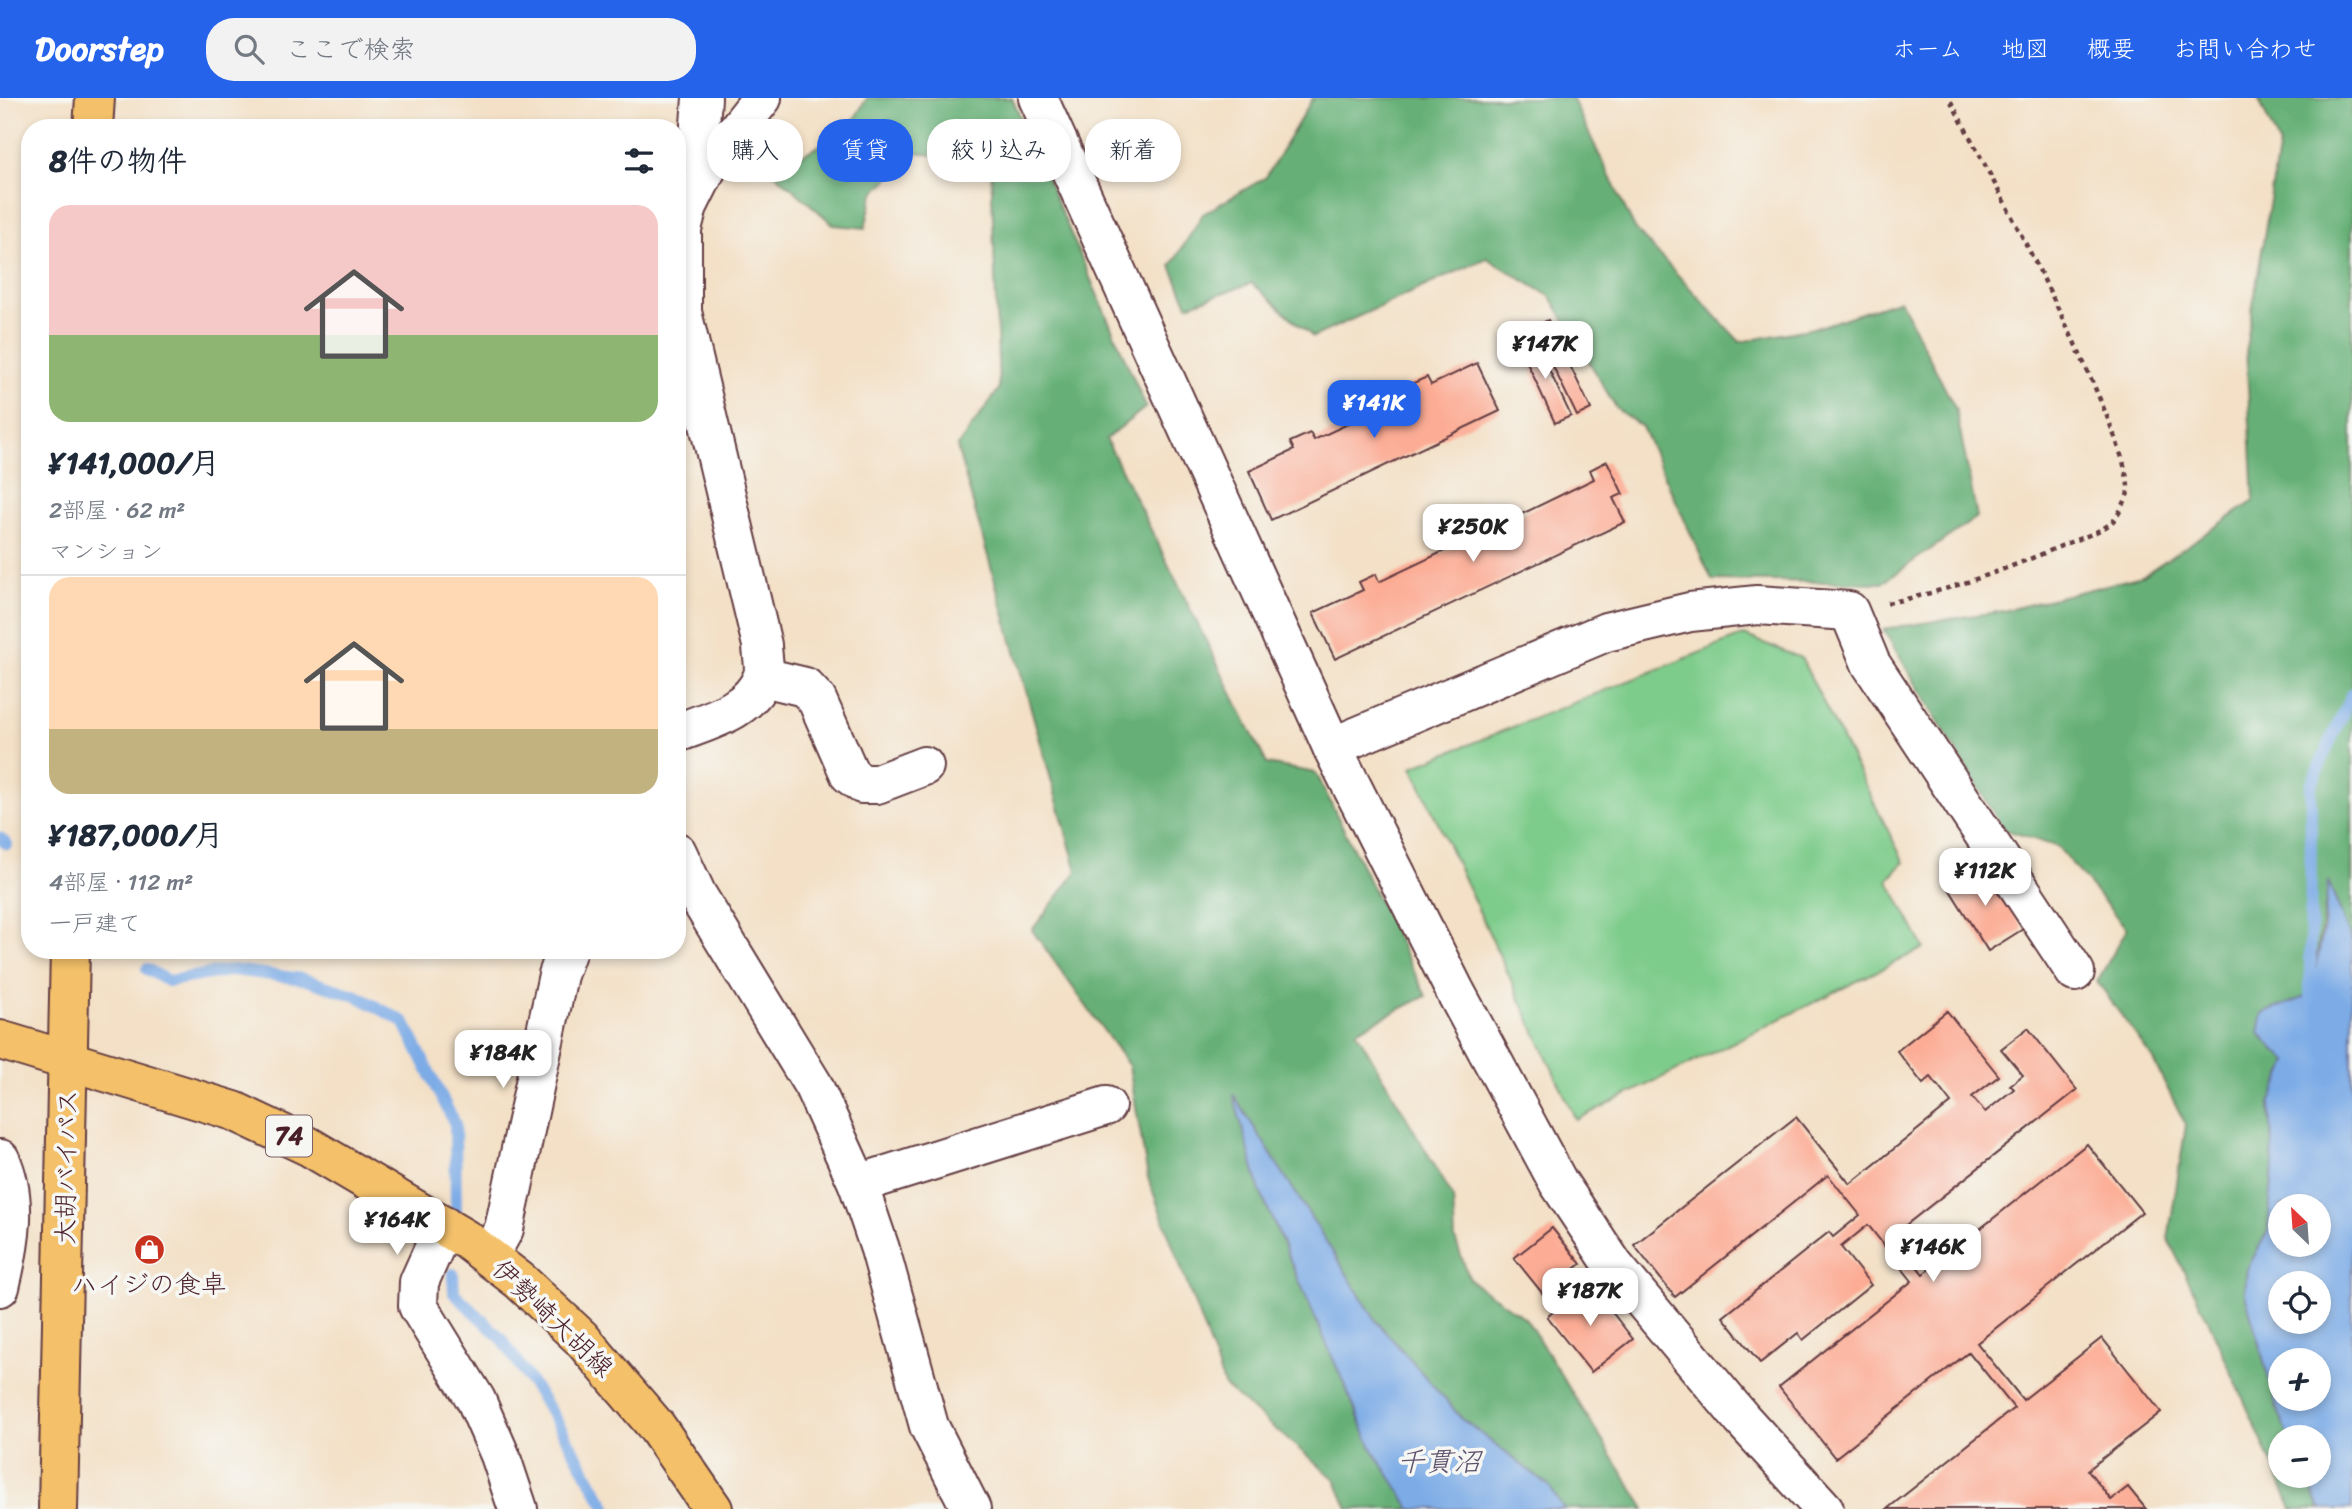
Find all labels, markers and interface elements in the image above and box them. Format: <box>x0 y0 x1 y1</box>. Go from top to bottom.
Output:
search box <box>206 18 696 81</box>
text: Doorstep <box>35 20 164 78</box>
text: ここで検索 <box>286 26 416 72</box>
text: ホーム <box>1892 28 1963 70</box>
text: 地図 <box>2001 28 2049 70</box>
text: 概要 <box>2087 28 2135 70</box>
text: お問い合わせ <box>2173 28 2317 70</box>
icon: search <box>230 30 268 68</box>
chip: 購入 <box>707 119 803 182</box>
chip: 賃貸 <box>817 119 913 182</box>
chip: 絞り込み <box>927 119 1071 182</box>
chip: 新着 <box>1085 119 1181 182</box>
text: 8件の物件 <box>49 134 187 188</box>
icon: filters <box>620 142 658 180</box>
icon: home <box>291 251 417 377</box>
pin: ¥147K <box>1496 322 1594 381</box>
text: ¥147K <box>1513 323 1577 364</box>
pin: ¥141K <box>1325 380 1423 440</box>
text: ¥141K <box>1344 382 1404 423</box>
text: ¥141,000/月 <box>49 436 220 490</box>
text: 2部屋 · 62 m² <box>49 490 185 531</box>
pin: ¥250K <box>1424 504 1522 564</box>
text: ¥250K <box>1439 506 1507 547</box>
text: マンション <box>49 531 163 572</box>
icon: home <box>291 623 417 749</box>
text: ¥187,000/月 <box>49 808 224 862</box>
pin: ¥112K <box>1936 848 2034 908</box>
text: ¥112K <box>1955 850 2015 891</box>
text: 4部屋 · 112 m² <box>49 862 193 903</box>
text: 一戸建て <box>49 903 141 944</box>
pin: ¥184K <box>454 1030 552 1090</box>
text: ¥184K <box>471 1032 535 1073</box>
street label: 大胡バイパス <box>42 1089 90 1245</box>
road number: 74 <box>266 1116 312 1156</box>
north arrow <box>2268 1194 2331 1256</box>
map controls <box>2268 1194 2331 1488</box>
pin: ¥164K <box>348 1198 446 1257</box>
text: ¥164K <box>365 1199 429 1240</box>
pin: ¥146K <box>1884 1224 1982 1284</box>
text: ¥146K <box>1901 1226 1965 1267</box>
shop icon: ハイジの食卓 <box>132 1232 166 1266</box>
street label: 伊勢崎大胡線 <box>481 1247 625 1389</box>
place label: ハイジの食卓 <box>71 1261 227 1307</box>
pin: ¥187K <box>1541 1268 1639 1328</box>
text: ¥187K <box>1558 1270 1622 1311</box>
button: locate <box>2268 1271 2331 1334</box>
button: + <box>2268 1348 2331 1411</box>
button: − <box>2268 1425 2331 1488</box>
water label: 千貫沼 <box>1397 1437 1483 1486</box>

